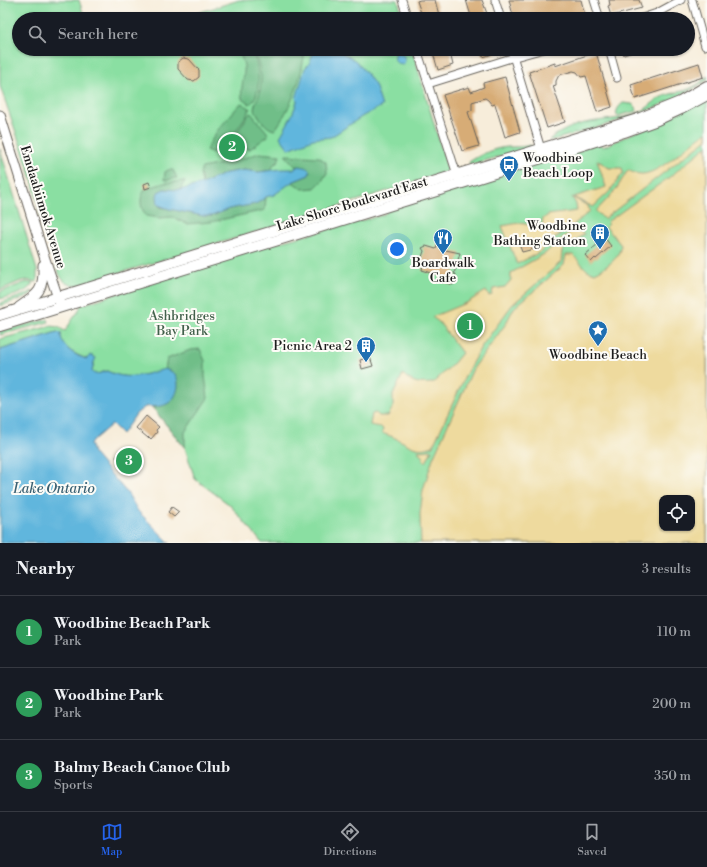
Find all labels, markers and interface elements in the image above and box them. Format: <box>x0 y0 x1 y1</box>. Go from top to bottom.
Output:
search box <box>12 12 695 56</box>
icon: search <box>26 23 48 45</box>
text: Search here <box>58 25 138 44</box>
pin: 2 <box>219 132 245 162</box>
street label: Emdaabiimok Avenue <box>17 143 69 271</box>
place label: Woodbine Beach Loop <box>522 150 593 181</box>
bus stop icon: Woodbine Beach Loop <box>498 154 520 182</box>
street label: Lake Shore Boulevard East <box>275 173 430 235</box>
place label: Woodbine Bathing Station <box>493 218 586 249</box>
building icon: Woodbine Bathing Station <box>589 222 611 250</box>
restaurant icon: Boardwalk Cafe <box>432 227 454 255</box>
your location <box>387 239 407 259</box>
place label: Boardwalk Cafe <box>411 255 475 286</box>
park label: Ashbridges Bay Park <box>148 308 215 339</box>
pin: 1 <box>457 311 483 341</box>
place icon: Woodbine Beach <box>587 319 609 347</box>
building icon: Picnic Area 2 <box>355 335 377 363</box>
place label: Picnic Area 2 <box>273 338 352 354</box>
place label: Woodbine Beach <box>548 347 647 363</box>
pin: 3 <box>116 446 142 476</box>
water label: Lake Ontario <box>12 480 95 498</box>
map controls <box>659 495 695 531</box>
button: locate <box>659 495 695 531</box>
text: Nearby <box>16 558 75 580</box>
text: 3 results <box>642 561 691 577</box>
text: Woodbine Beach Park <box>54 614 210 633</box>
text: 1 <box>26 624 32 640</box>
text: 110 m <box>657 624 691 640</box>
text: Park <box>54 633 81 649</box>
text: Woodbine Park <box>54 686 164 705</box>
text: 2 <box>25 696 33 712</box>
text: 200 m <box>652 696 691 712</box>
text: Park <box>54 705 81 721</box>
text: Balmy Beach Canoe Club <box>54 758 230 777</box>
text: 3 <box>25 768 33 784</box>
text: 350 m <box>654 768 691 784</box>
text: Sports <box>54 777 93 793</box>
tab: Map <box>101 821 123 859</box>
tab: Directions <box>324 821 377 859</box>
tab: Saved <box>578 821 606 859</box>

